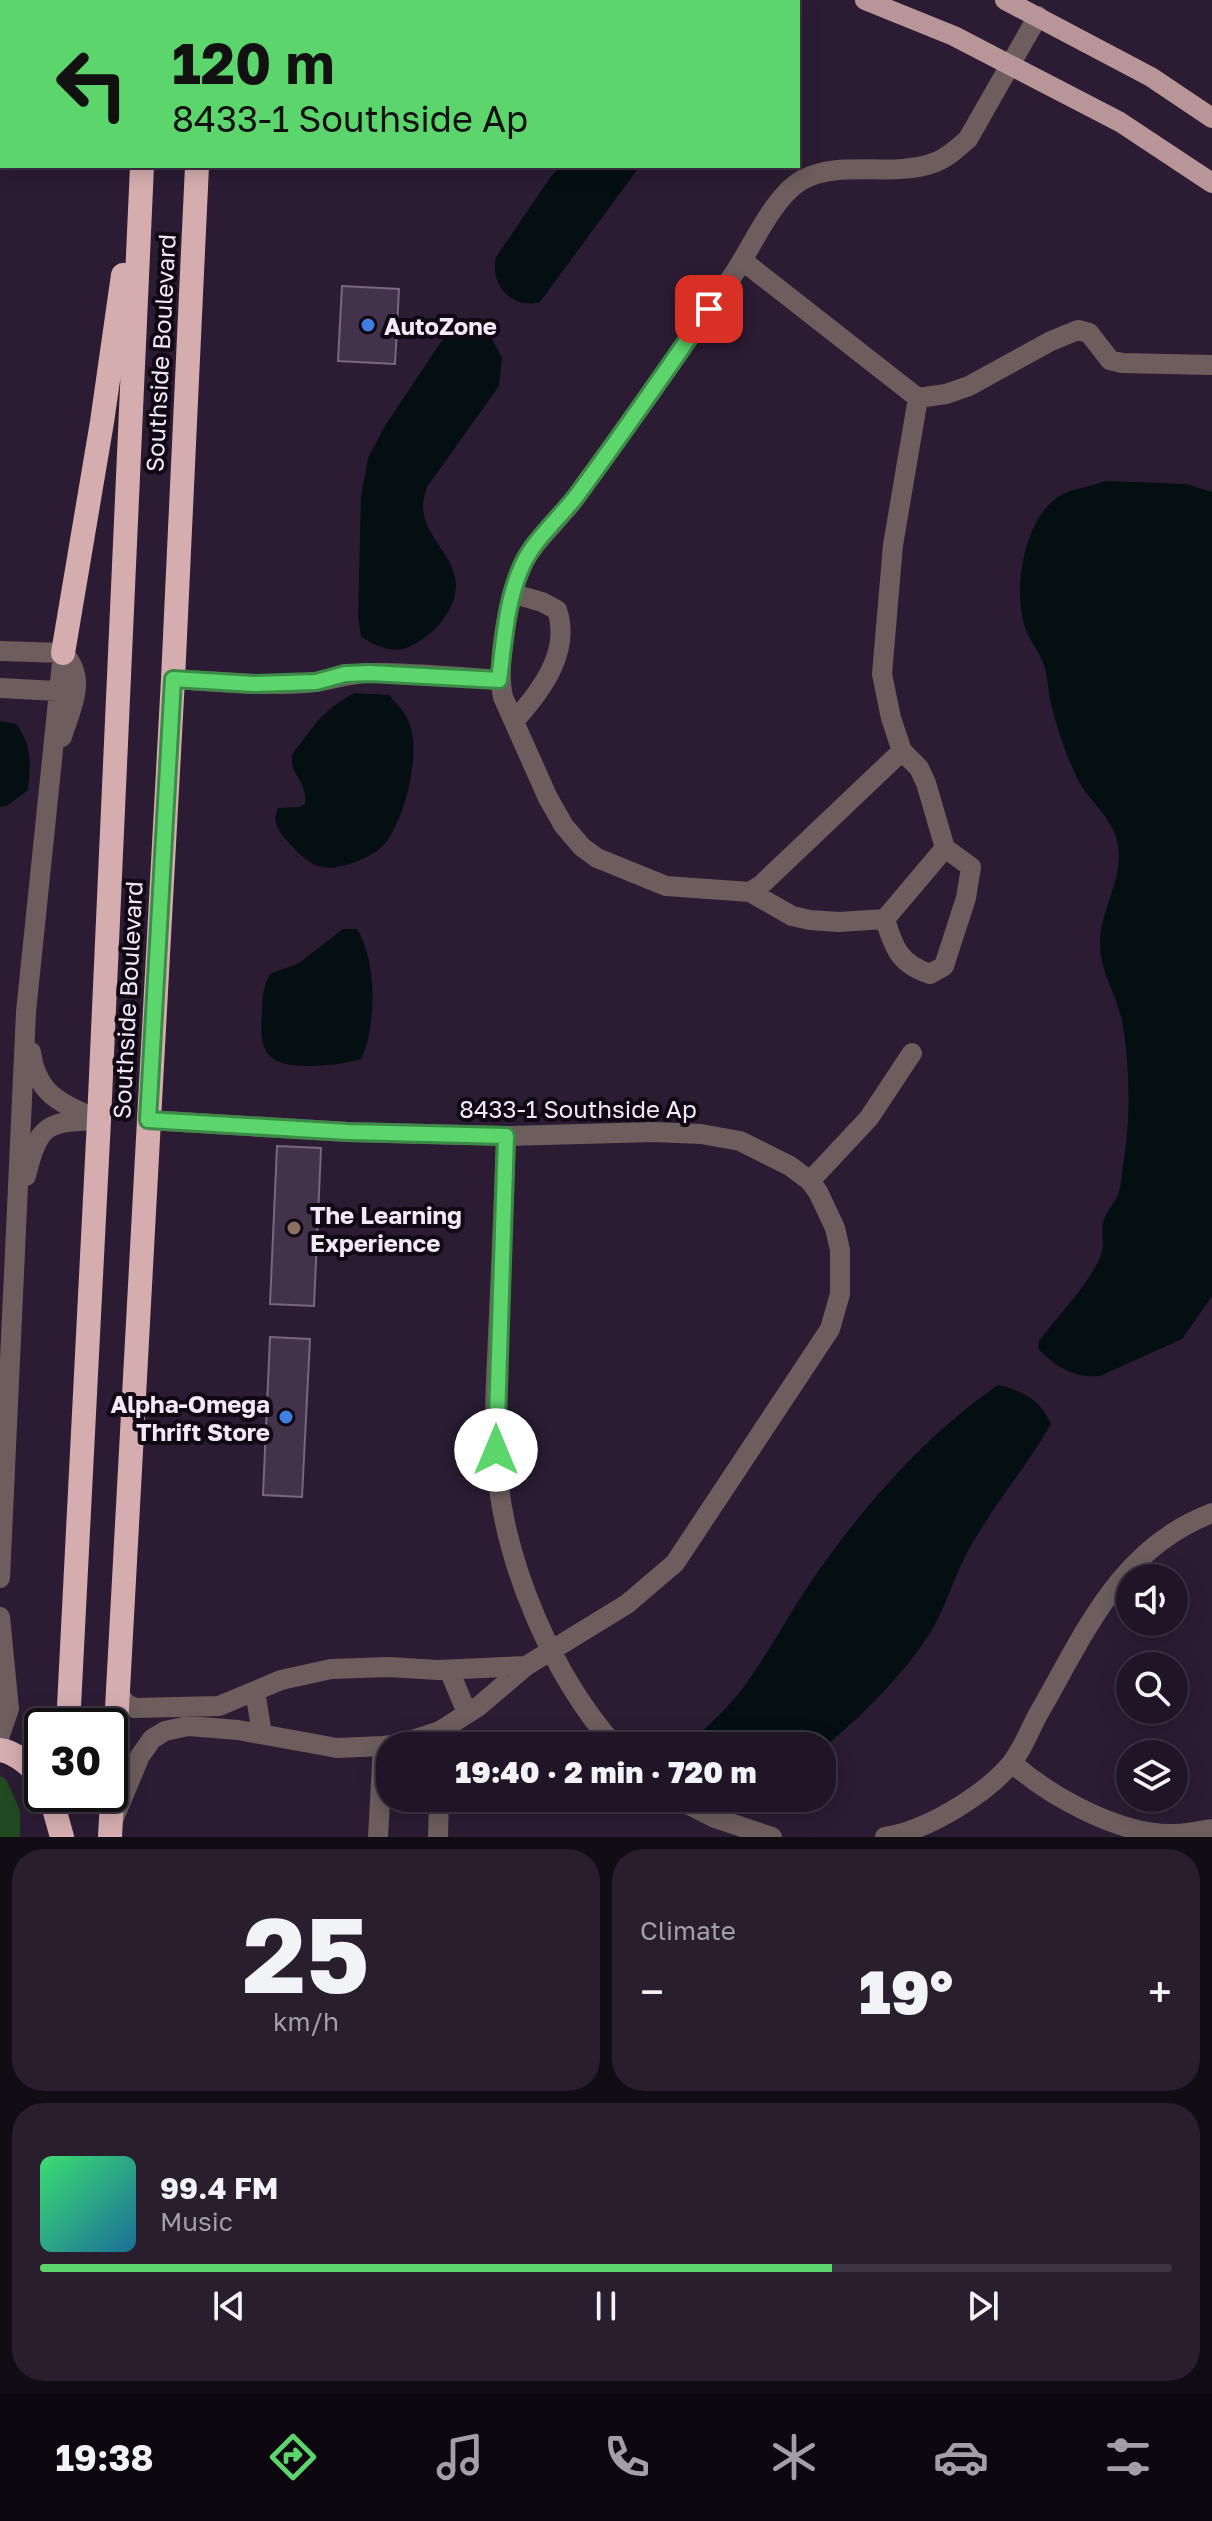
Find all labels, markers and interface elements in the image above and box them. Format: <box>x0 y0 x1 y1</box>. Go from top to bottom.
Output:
text: 120 m <box>172 29 334 96</box>
icon: left <box>40 32 144 136</box>
text: 8433-1 Southside Ap <box>172 97 528 140</box>
street label: Southside Boulevard <box>139 233 181 473</box>
pin <box>675 275 743 343</box>
icon: arrive <box>687 287 731 331</box>
place label: AutoZone <box>384 311 497 340</box>
marker: AutoZone <box>359 316 377 334</box>
street label: Southside Boulevard <box>106 880 148 1120</box>
street label: 8433-1 Southside Ap <box>459 1094 697 1123</box>
place label: The Learning Experience <box>310 1200 462 1257</box>
marker: The Learning Experience <box>285 1219 303 1237</box>
place label: Alpha-Omega Thrift Store <box>111 1389 270 1446</box>
marker: Alpha-Omega Thrift Store <box>277 1408 295 1426</box>
position arrow <box>454 1408 538 1492</box>
map controls <box>1116 1564 1188 1812</box>
button: sound <box>1116 1564 1188 1636</box>
button: search <box>1116 1652 1188 1724</box>
speed limit sign: 30 <box>24 1708 128 1812</box>
button: layers <box>1116 1740 1188 1812</box>
text: 19:40 · 2 min · 720 m <box>455 1754 757 1790</box>
text: 25 <box>243 1891 369 2016</box>
text: Climate <box>640 1915 736 1946</box>
text: 19° <box>859 1955 953 2027</box>
text: − <box>640 1965 664 2018</box>
text: + <box>1148 1965 1172 2018</box>
text: km/h <box>273 2006 339 2037</box>
text: 99.4 FM <box>160 2170 279 2206</box>
text: Music <box>160 2206 233 2237</box>
icon: previous <box>207 2284 251 2328</box>
icon: pause <box>584 2284 628 2328</box>
icon: next <box>961 2284 1005 2328</box>
icon: directions <box>265 2429 321 2485</box>
icon: music <box>432 2429 488 2485</box>
icon: phone <box>599 2429 655 2485</box>
icon: climate <box>766 2429 822 2485</box>
icon: car <box>933 2429 989 2485</box>
icon: filters <box>1100 2429 1156 2485</box>
text: 19:38 <box>56 2436 153 2479</box>

